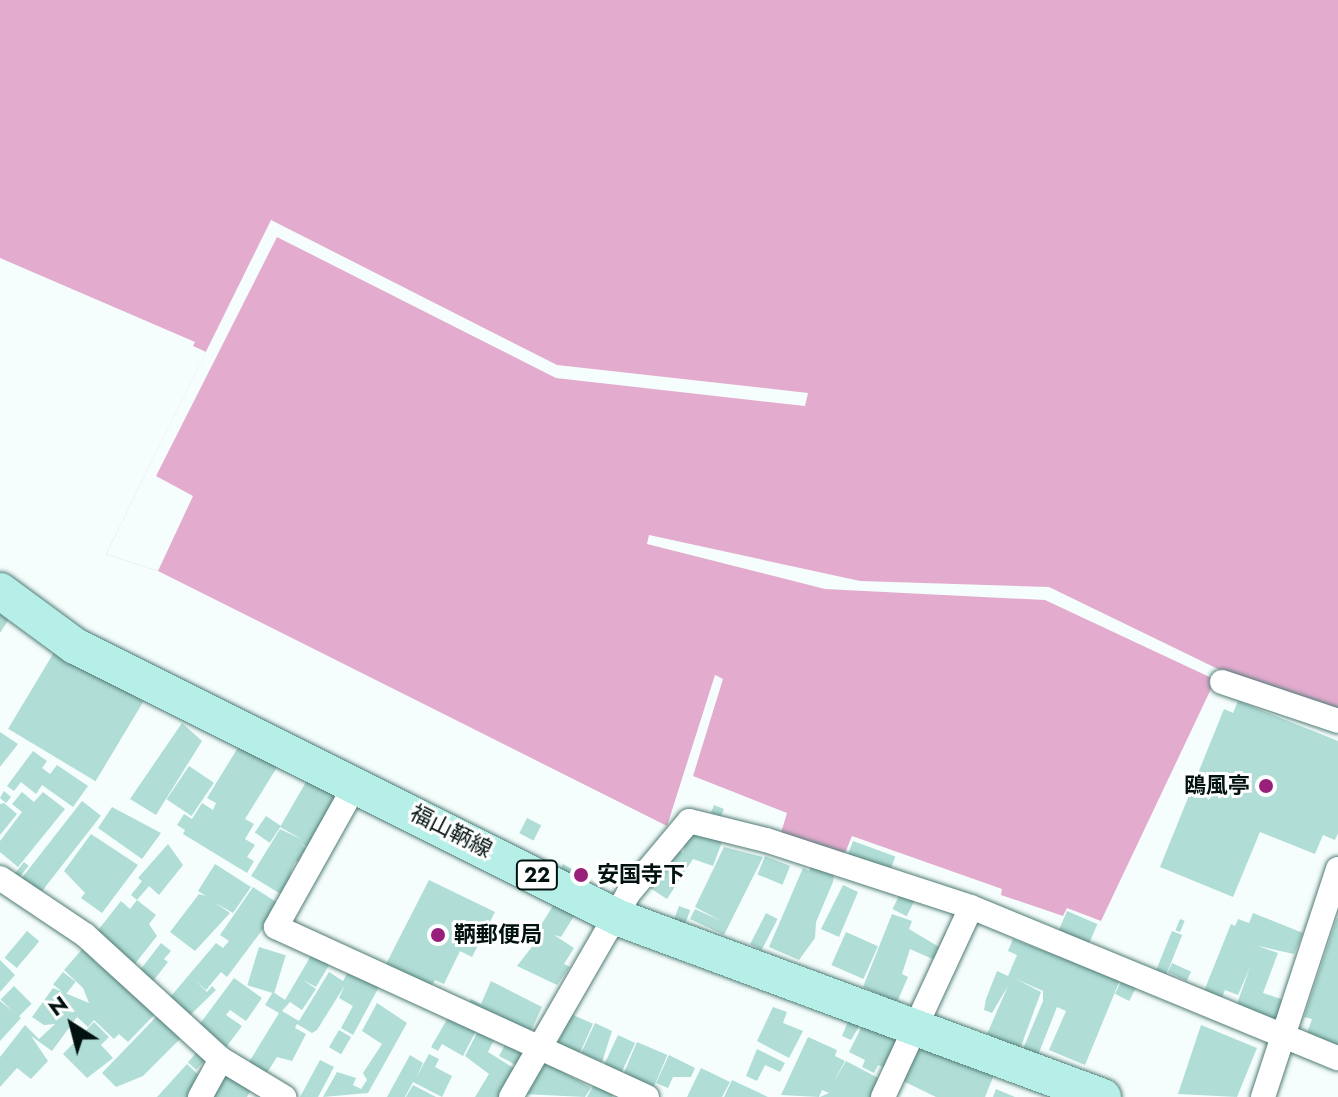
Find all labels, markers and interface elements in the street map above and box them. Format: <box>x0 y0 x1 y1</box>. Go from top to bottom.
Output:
place label: 鴎風亭 <box>1184 773 1250 799</box>
marker: 鴎風亭 <box>1257 777 1275 795</box>
street label: 福山鞆線 <box>406 799 496 863</box>
road number: 22 <box>515 859 559 891</box>
place label: 安国寺下 <box>597 862 685 888</box>
marker: 安国寺下 <box>572 866 590 884</box>
place label: 鞆郵便局 <box>454 922 542 948</box>
marker: 鞆郵便局 <box>429 926 447 944</box>
north arrow <box>32 985 112 1065</box>
text: N <box>41 988 74 1024</box>

